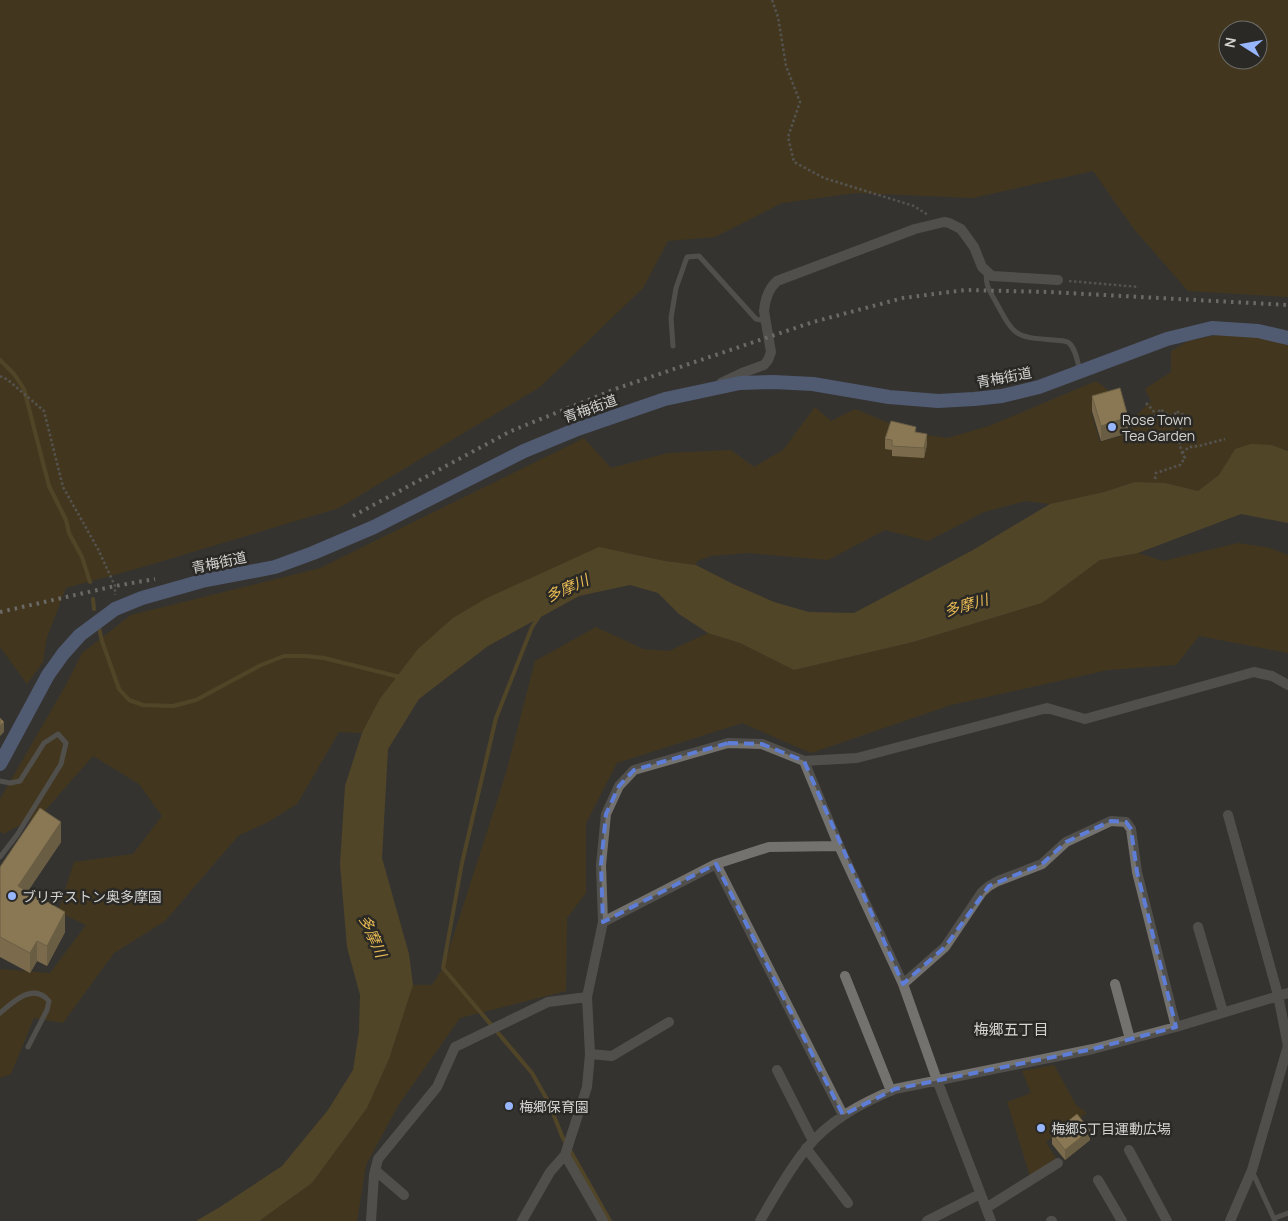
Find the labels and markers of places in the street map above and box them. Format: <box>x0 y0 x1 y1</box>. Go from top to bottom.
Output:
place label: Rose Town Tea Garden <box>1122 410 1195 445</box>
marker: Rose Town Tea Garden <box>1106 421 1118 433</box>
place label: ブリヂストン奥多摩園 <box>22 887 162 906</box>
marker: ブリヂストン奥多摩園 <box>6 890 18 902</box>
place label: 梅郷保育園 <box>519 1097 589 1116</box>
marker: 梅郷保育園 <box>503 1100 515 1112</box>
place label: 梅郷5丁目運動広場 <box>1051 1119 1171 1138</box>
marker: 梅郷5丁目運動広場 <box>1035 1122 1047 1134</box>

